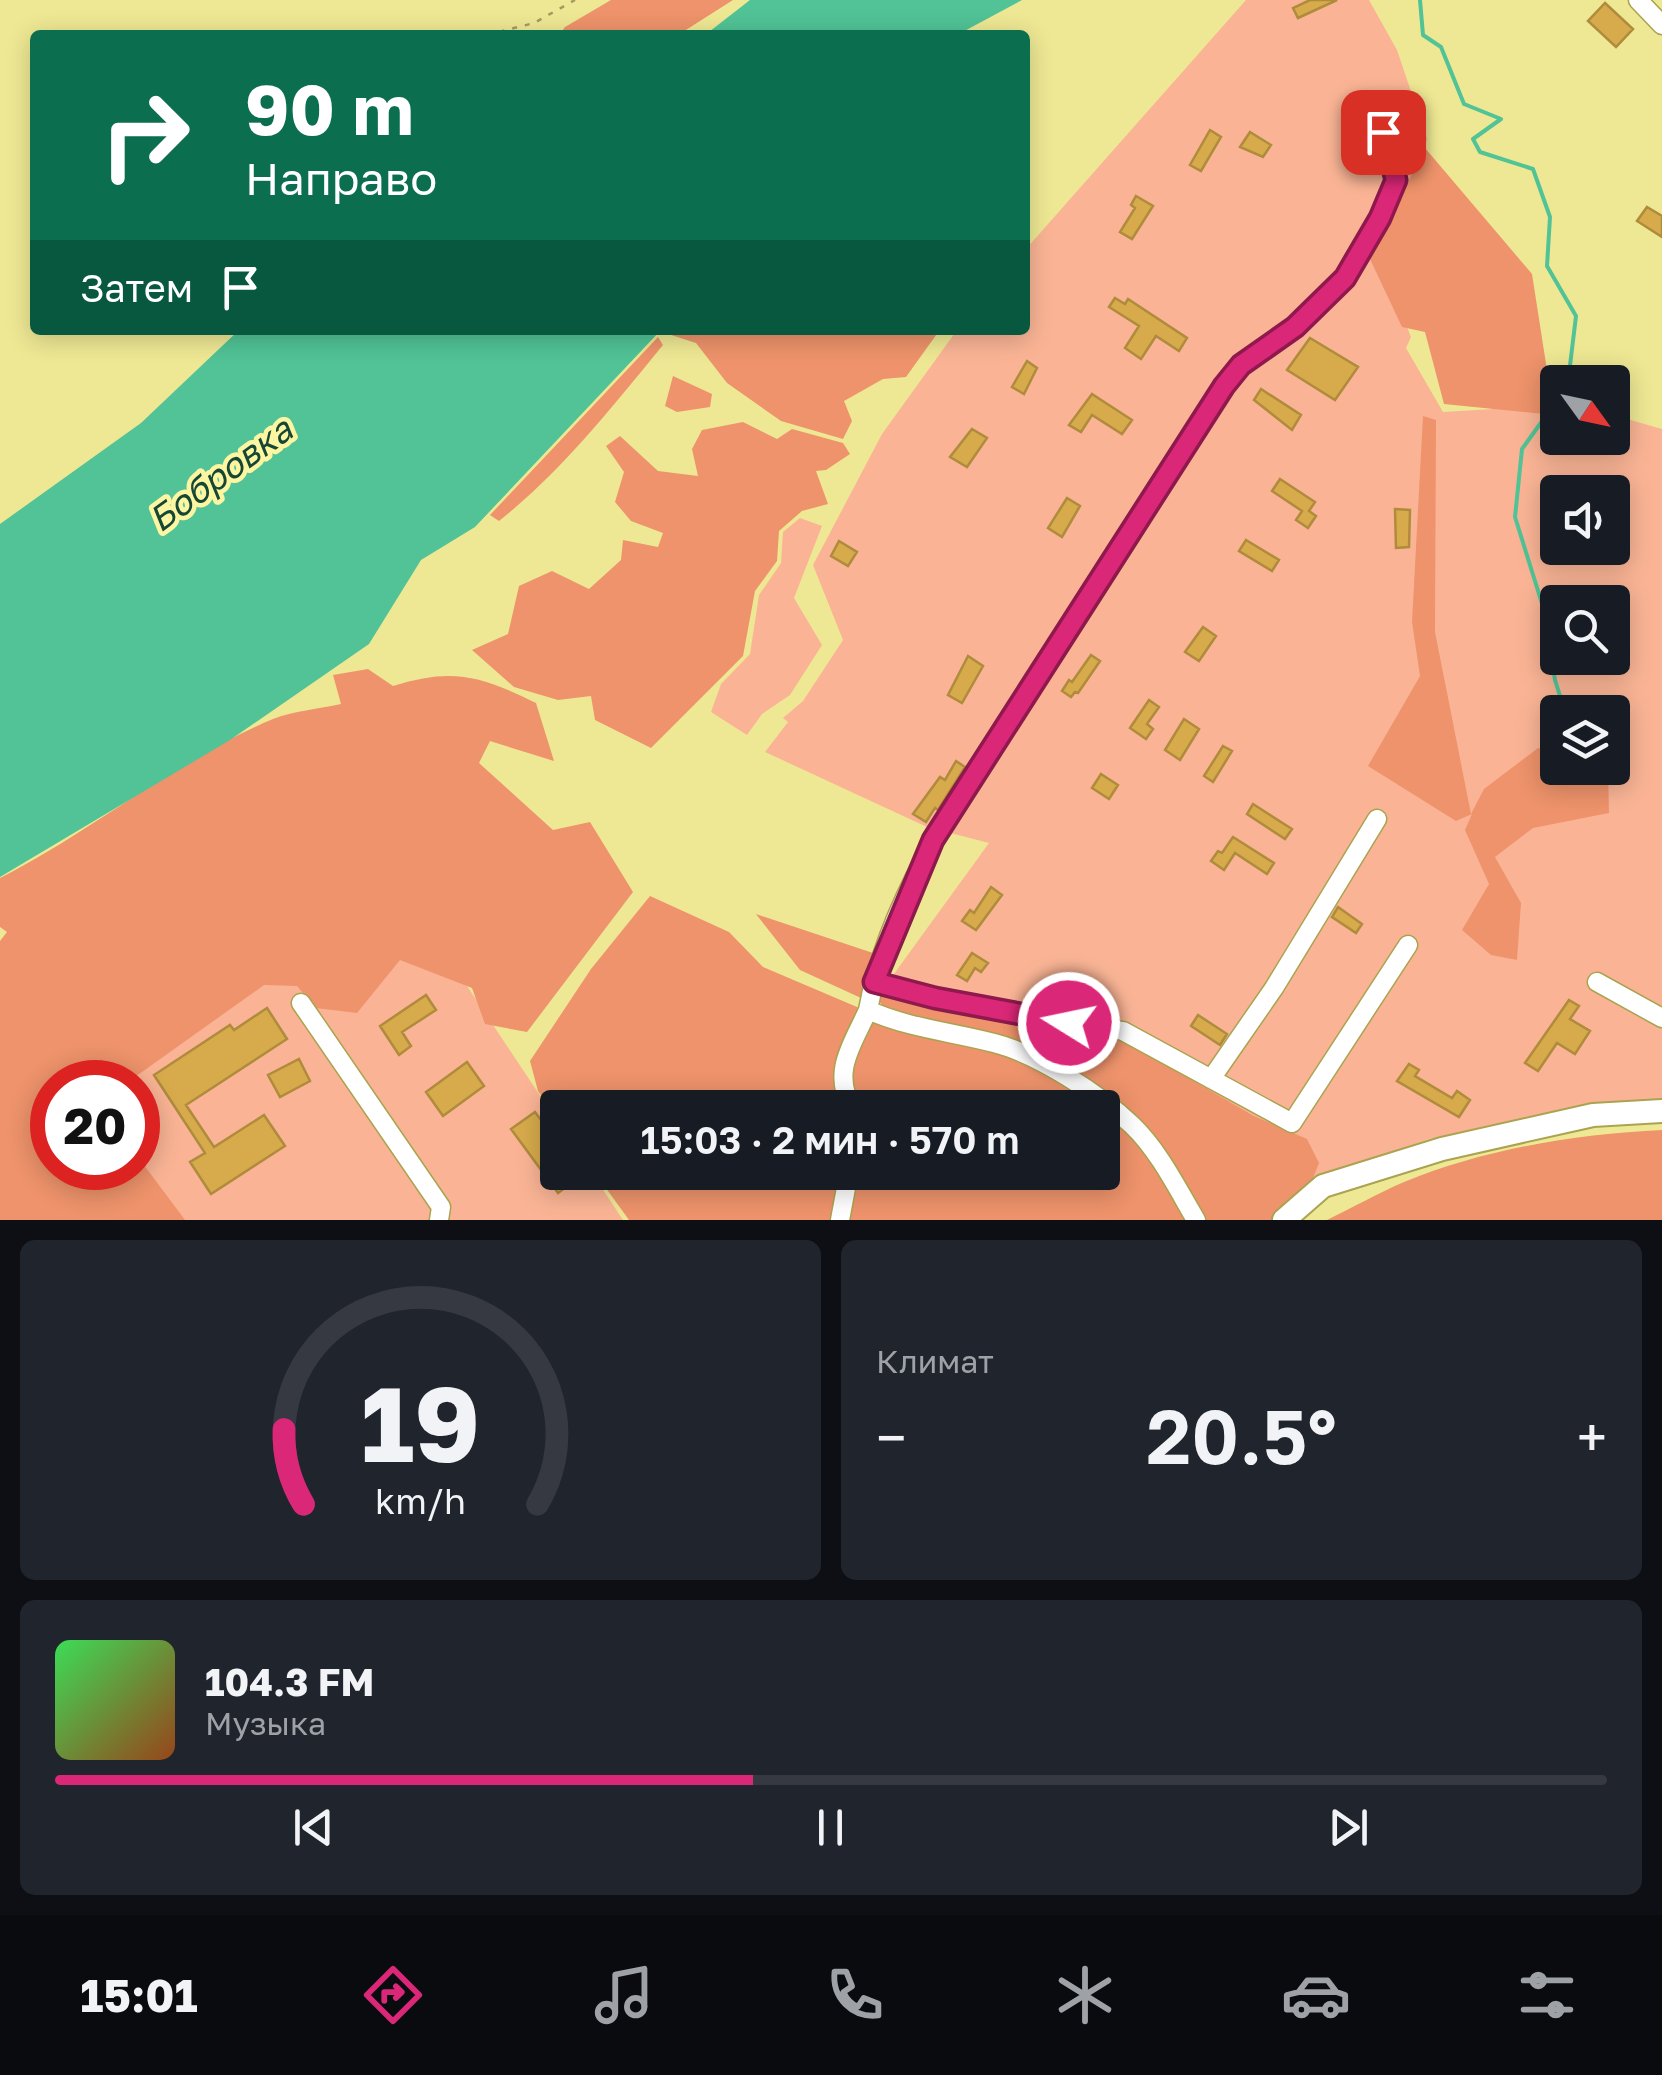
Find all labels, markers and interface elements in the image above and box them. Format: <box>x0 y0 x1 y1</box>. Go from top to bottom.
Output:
text: 90 m <box>245 66 414 150</box>
icon: right <box>80 70 210 200</box>
pin <box>1341 90 1426 175</box>
icon: arrive <box>1356 105 1411 160</box>
text: Направо <box>245 151 437 205</box>
icon: arrive <box>213 260 268 315</box>
text: Затем <box>80 265 193 310</box>
north arrow <box>1540 365 1630 455</box>
map controls <box>1540 365 1630 785</box>
water label: Бобровка <box>140 407 301 540</box>
button: sound <box>1540 475 1630 565</box>
button: search <box>1540 585 1630 675</box>
button: layers <box>1540 695 1630 785</box>
position arrow <box>1017 971 1121 1075</box>
speed limit sign: 20 <box>30 1060 160 1190</box>
text: 15:03 · 2 мин · 570 m <box>641 1117 1019 1162</box>
text: Климат <box>876 1342 994 1380</box>
text: 19 <box>361 1360 480 1485</box>
text: 20.5° <box>1146 1390 1337 1481</box>
text: − <box>876 1404 906 1470</box>
text: + <box>1577 1404 1607 1470</box>
text: km/h <box>375 1479 466 1522</box>
text: 104.3 FM <box>205 1659 374 1704</box>
text: Музыка <box>205 1704 326 1742</box>
icon: previous <box>286 1800 341 1855</box>
icon: pause <box>803 1800 858 1855</box>
icon: next <box>1321 1800 1376 1855</box>
icon: directions <box>358 1960 428 2030</box>
icon: music <box>589 1960 659 2030</box>
icon: phone <box>820 1960 890 2030</box>
icon: climate <box>1050 1960 1120 2030</box>
icon: car <box>1281 1960 1351 2030</box>
icon: filters <box>1512 1960 1582 2030</box>
text: 15:01 <box>80 1968 198 2022</box>

